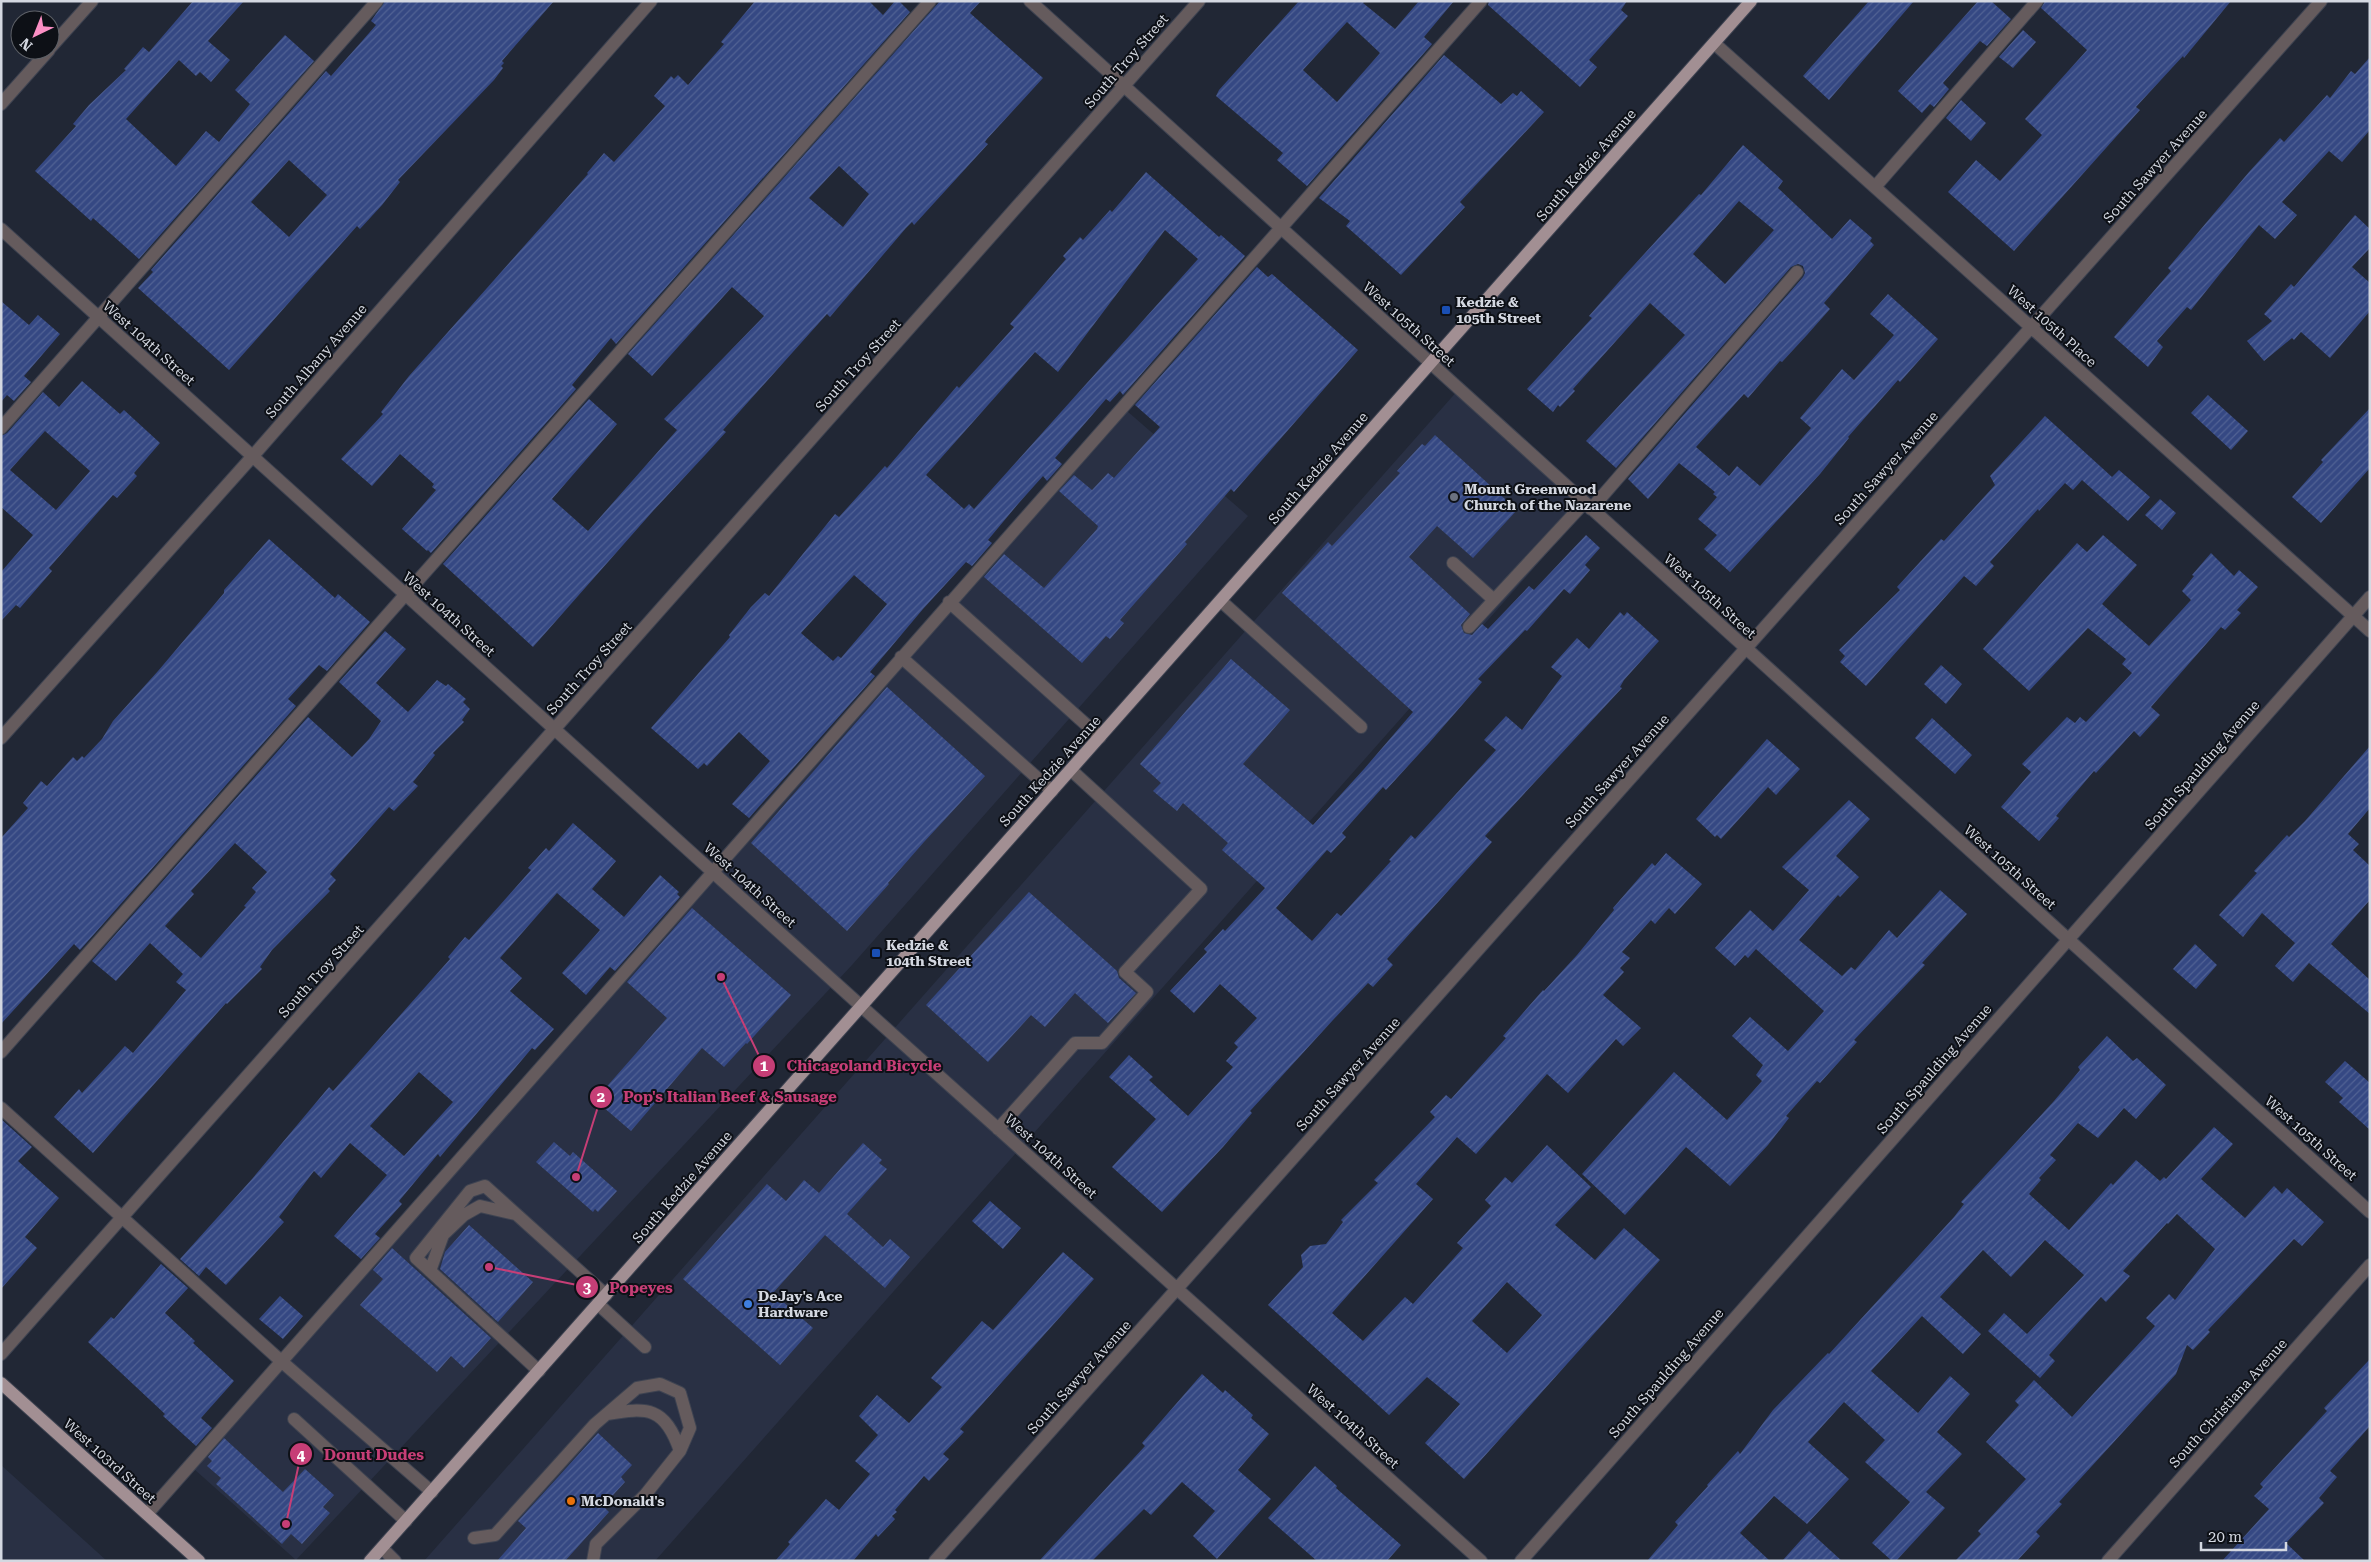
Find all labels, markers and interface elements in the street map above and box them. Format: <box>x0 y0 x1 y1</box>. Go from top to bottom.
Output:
north arrow <box>10 10 60 60</box>
street label: South Troy Street <box>1081 11 1171 111</box>
text: N <box>17 35 36 54</box>
street label: South Kedzie Avenue <box>1533 105 1639 224</box>
street label: South Sawyer Avenue <box>2100 106 2210 226</box>
street label: West 105th Street <box>1360 279 1458 369</box>
street label: West 105th Place <box>2004 282 2100 370</box>
place label: Kedzie & 105th Street <box>1456 294 1541 326</box>
street label: West 104th Street <box>100 298 198 388</box>
street label: South Albany Avenue <box>262 301 370 421</box>
marker: Kedzie & 105th Street <box>1440 304 1452 316</box>
street label: South Troy Street <box>812 315 904 415</box>
street label: South Kedzie Avenue <box>1265 408 1371 527</box>
street label: South Sawyer Avenue <box>1831 408 1941 528</box>
place label: Mount Greenwood Church of the Nazarene <box>1464 481 1631 513</box>
marker: Mount Greenwood Church of the Nazarene <box>1448 491 1460 503</box>
street label: West 105th Street <box>1661 551 1759 641</box>
street label: West 104th Street <box>400 569 498 659</box>
street label: South Troy Street <box>543 618 635 718</box>
street label: South Spaulding Avenue <box>2141 697 2263 833</box>
street label: South Sawyer Avenue <box>1562 711 1672 831</box>
street label: South Kedzie Avenue <box>996 712 1104 830</box>
street label: West 105th Street <box>1961 822 2059 912</box>
street label: West 104th Street <box>701 840 799 930</box>
street label: South Troy Street <box>275 921 367 1021</box>
place label: Kedzie & 104th Street <box>886 937 971 969</box>
marker: Kedzie & 104th Street <box>870 947 882 959</box>
street label: South Spaulding Avenue <box>1873 1001 1995 1137</box>
street label: South Sawyer Avenue <box>1293 1014 1403 1134</box>
callout: Chicagoland Bicycle <box>751 1051 951 1081</box>
text: 1 <box>760 1057 769 1075</box>
text: Chicagoland Bicycle <box>787 1057 942 1075</box>
callout: Pop's Italian Beef & Sausage <box>588 1082 847 1112</box>
text: 2 <box>597 1088 605 1106</box>
text: Pop's Italian Beef & Sausage <box>623 1088 837 1106</box>
street label: West 105th Street <box>2262 1093 2360 1183</box>
street label: West 104th Street <box>1002 1111 1100 1201</box>
street label: South Kedzie Avenue <box>629 1127 735 1246</box>
callout: Popeyes <box>574 1272 683 1302</box>
text: 3 <box>583 1279 592 1297</box>
text: Popeyes <box>609 1279 673 1297</box>
place label: DeJay's Ace Hardware <box>758 1288 843 1320</box>
marker: DeJay's Ace Hardware <box>742 1298 754 1310</box>
street label: South Spaulding Avenue <box>1605 1305 1727 1441</box>
street label: South Sawyer Avenue <box>1024 1317 1134 1437</box>
street label: South Christiana Avenue <box>2166 1335 2290 1471</box>
street label: West 104th Street <box>1304 1381 1402 1471</box>
street label: West 103rd Street <box>61 1415 159 1507</box>
callout: Donut Dudes <box>289 1439 434 1469</box>
text: 4 <box>297 1446 306 1464</box>
text: Donut Dudes <box>324 1446 424 1464</box>
place label: McDonald's <box>581 1493 664 1509</box>
marker: McDonald's <box>565 1495 577 1507</box>
scale bar <box>2201 1520 2286 1552</box>
text: 20 m <box>2208 1528 2243 1546</box>

